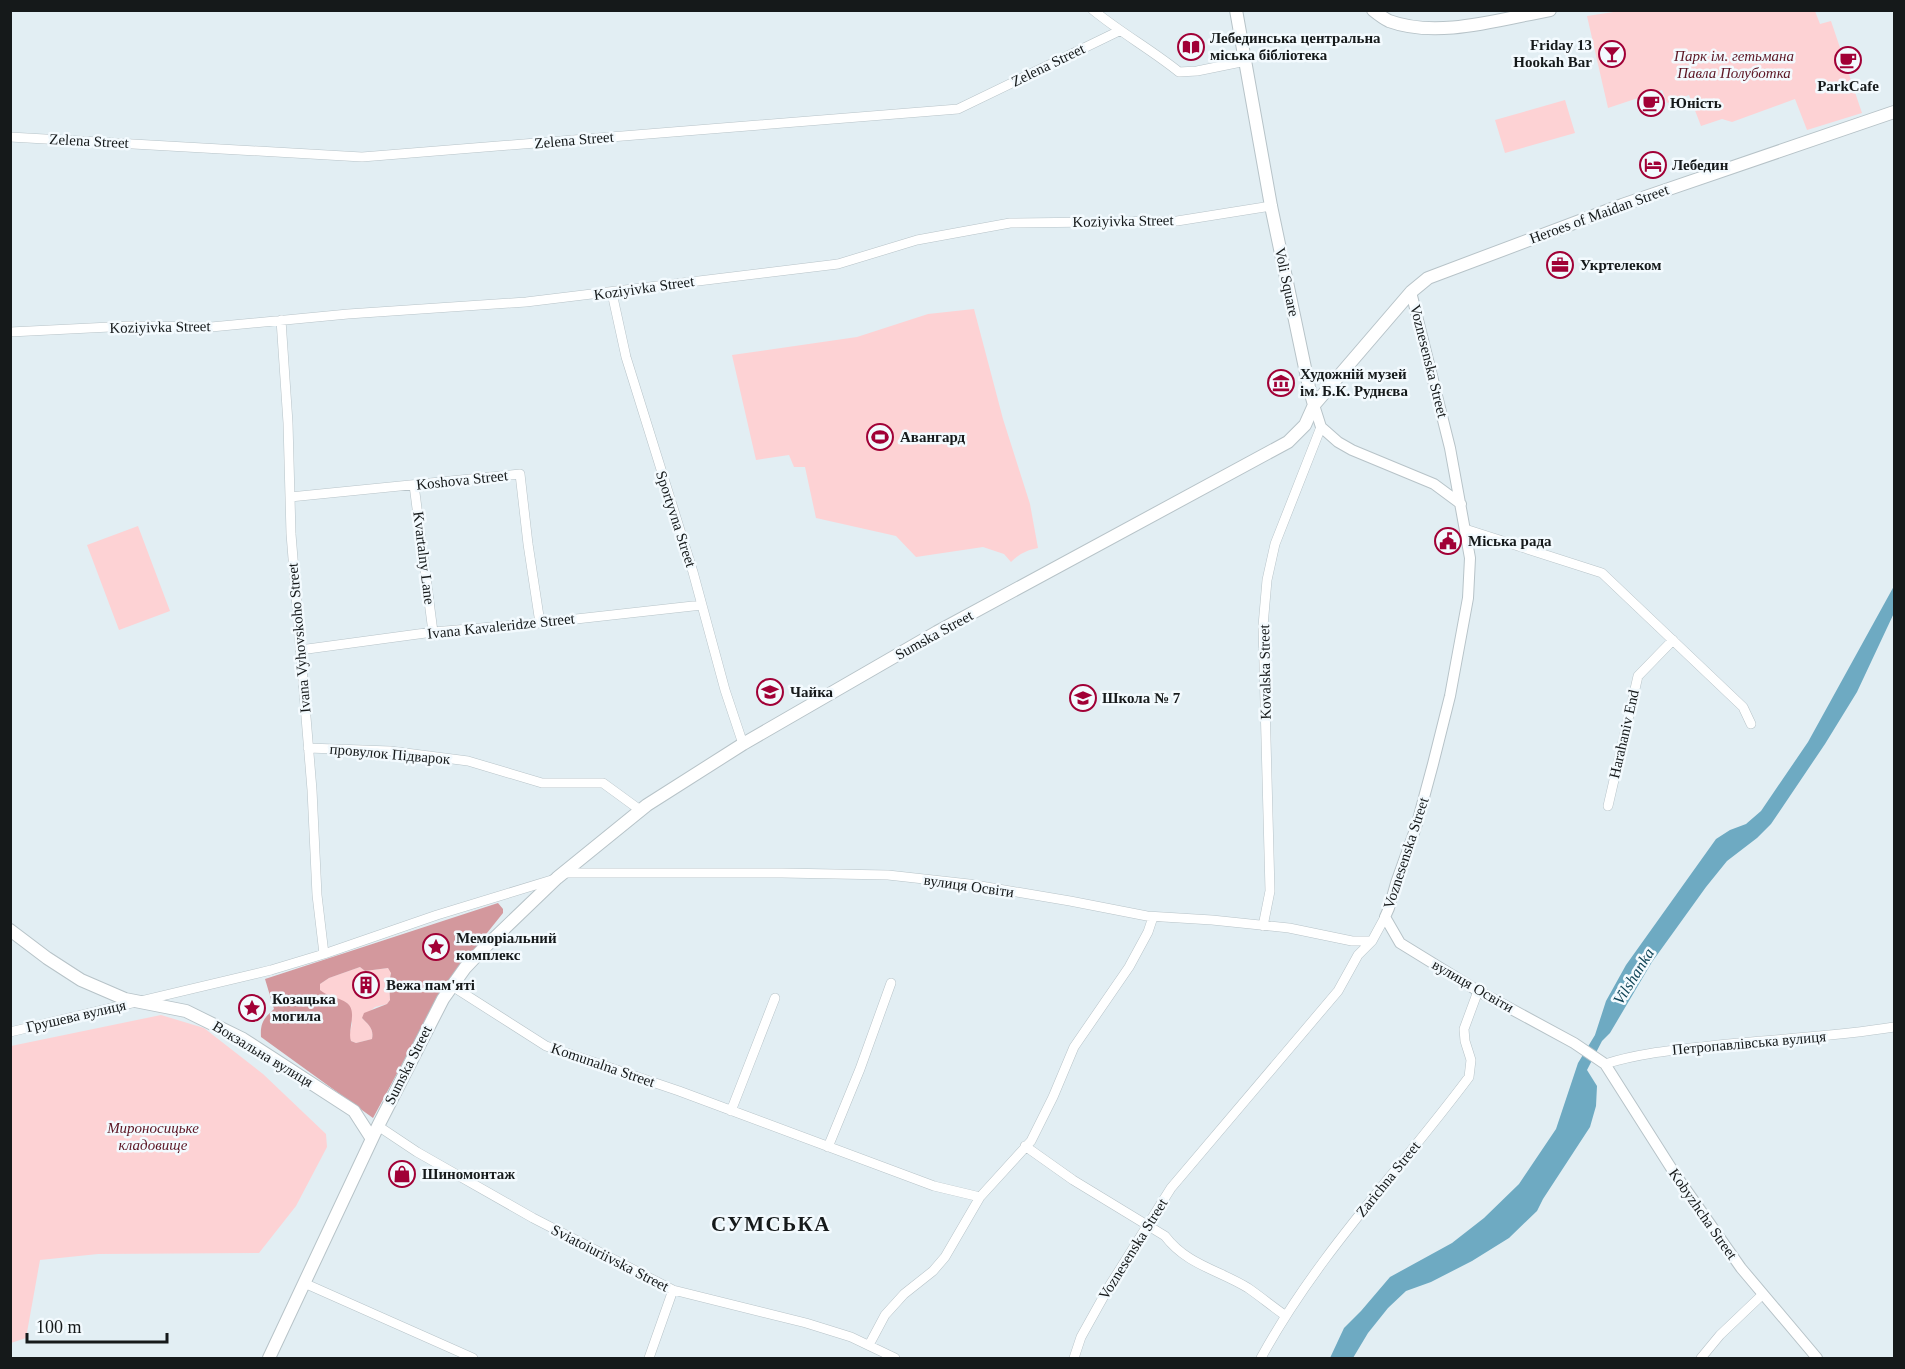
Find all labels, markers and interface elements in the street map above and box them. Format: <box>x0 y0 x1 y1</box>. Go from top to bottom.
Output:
place label: Лебединська центральна міська бібліотека <box>1210 30 1381 63</box>
library icon: Лебединська центральна міська бібліотека <box>1176 32 1206 62</box>
place label: Friday 13 Hookah Bar <box>1513 37 1592 70</box>
bar icon: Friday 13 Hookah Bar <box>1597 39 1627 69</box>
street label: Zelena Street <box>1009 40 1088 90</box>
cafe icon: ParkCafe <box>1833 45 1863 75</box>
park label: Парк ім. гетьмана Павла Полуботка <box>1673 48 1794 81</box>
place label: ParkCafe <box>1817 78 1879 94</box>
cafe icon: Юність <box>1636 88 1666 118</box>
place label: Юність <box>1670 95 1722 111</box>
street label: Zelena Street <box>534 128 615 151</box>
street label: Zelena Street <box>49 131 130 151</box>
hotel icon: Лебедин <box>1638 150 1668 180</box>
place label: Лебедин <box>1672 157 1729 173</box>
street label: Heroes of Maidan Street <box>1527 181 1672 247</box>
street label: Koziyivka Street <box>1072 212 1175 230</box>
street label: Voli Square <box>1272 246 1302 318</box>
office icon: Укртелеком <box>1545 250 1575 280</box>
place label: Укртелеком <box>1580 257 1662 273</box>
street label: Koziyivka Street <box>593 273 696 303</box>
street label: Voznesenska Street <box>1407 303 1451 420</box>
street label: Koziyivka Street <box>109 318 212 336</box>
place label: Художній музей ім. Б.К. Руднєва <box>1300 366 1408 399</box>
museum icon: Художній музей ім. Б.К. Руднєва <box>1266 368 1296 398</box>
sports icon: Авангард <box>865 422 895 452</box>
place label: Авангард <box>900 429 966 445</box>
street label: Koshova Street <box>415 467 509 493</box>
street label: Sportyvna Street <box>653 469 699 570</box>
street label: Kvartalny Lane <box>410 511 438 606</box>
public building icon: Міська рада <box>1433 526 1463 556</box>
place label: Міська рада <box>1468 533 1552 549</box>
street label: Ivana Vyhovskoho Street <box>284 561 314 714</box>
street label: Sumska Street <box>892 607 976 663</box>
street label: Ivana Kavaleridze Street <box>426 610 576 642</box>
street label: Kovalska Street <box>1256 623 1274 720</box>
school or university icon: Чайка <box>755 677 785 707</box>
school or university icon: Школа № 7 <box>1068 683 1098 713</box>
place label: Чайка <box>790 684 834 700</box>
street label: Harahaniv End <box>1606 688 1642 780</box>
place label: Школа № 7 <box>1102 690 1181 706</box>
street label: провулок Підварок <box>329 741 452 767</box>
street label: Voznesenska Street <box>1380 795 1432 911</box>
street label: вулиця Освіти <box>923 872 1015 900</box>
place label: Меморіальний комплекс <box>456 930 557 963</box>
place icon: Меморіальний комплекс <box>421 932 451 962</box>
water label: Vilshanka <box>1610 945 1657 1007</box>
street label: вулиця Освіти <box>1430 956 1516 1016</box>
building icon: Вежа пам'яті <box>351 970 381 1000</box>
place label: Вежа пам'яті <box>386 977 475 993</box>
place label: Козацька могила <box>272 991 336 1024</box>
place icon: Козацька могила <box>237 993 267 1023</box>
street label: Грушева вулиця <box>25 997 128 1035</box>
street label: Вокзальна вулиця <box>210 1018 316 1090</box>
street label: Sumska Street <box>381 1022 435 1107</box>
street label: Петропавлівська вулиця <box>1671 1028 1827 1058</box>
street label: Komunalna Street <box>549 1040 658 1091</box>
park label: Мироносицьке кладовище <box>106 1120 199 1153</box>
street label: Zarichna Street <box>1353 1138 1424 1220</box>
shop icon: Шиномонтаж <box>387 1159 417 1189</box>
place label: Шиномонтаж <box>422 1166 515 1182</box>
street label: Kobyzhcha Street <box>1666 1166 1741 1263</box>
street label: Voznesenska Street <box>1095 1195 1171 1302</box>
district label: СУМСЬКА <box>711 1212 831 1236</box>
street label: Sviatoiuriivska Street <box>549 1221 672 1295</box>
scale bar <box>27 1306 166 1344</box>
text: 100 m <box>36 1317 82 1337</box>

